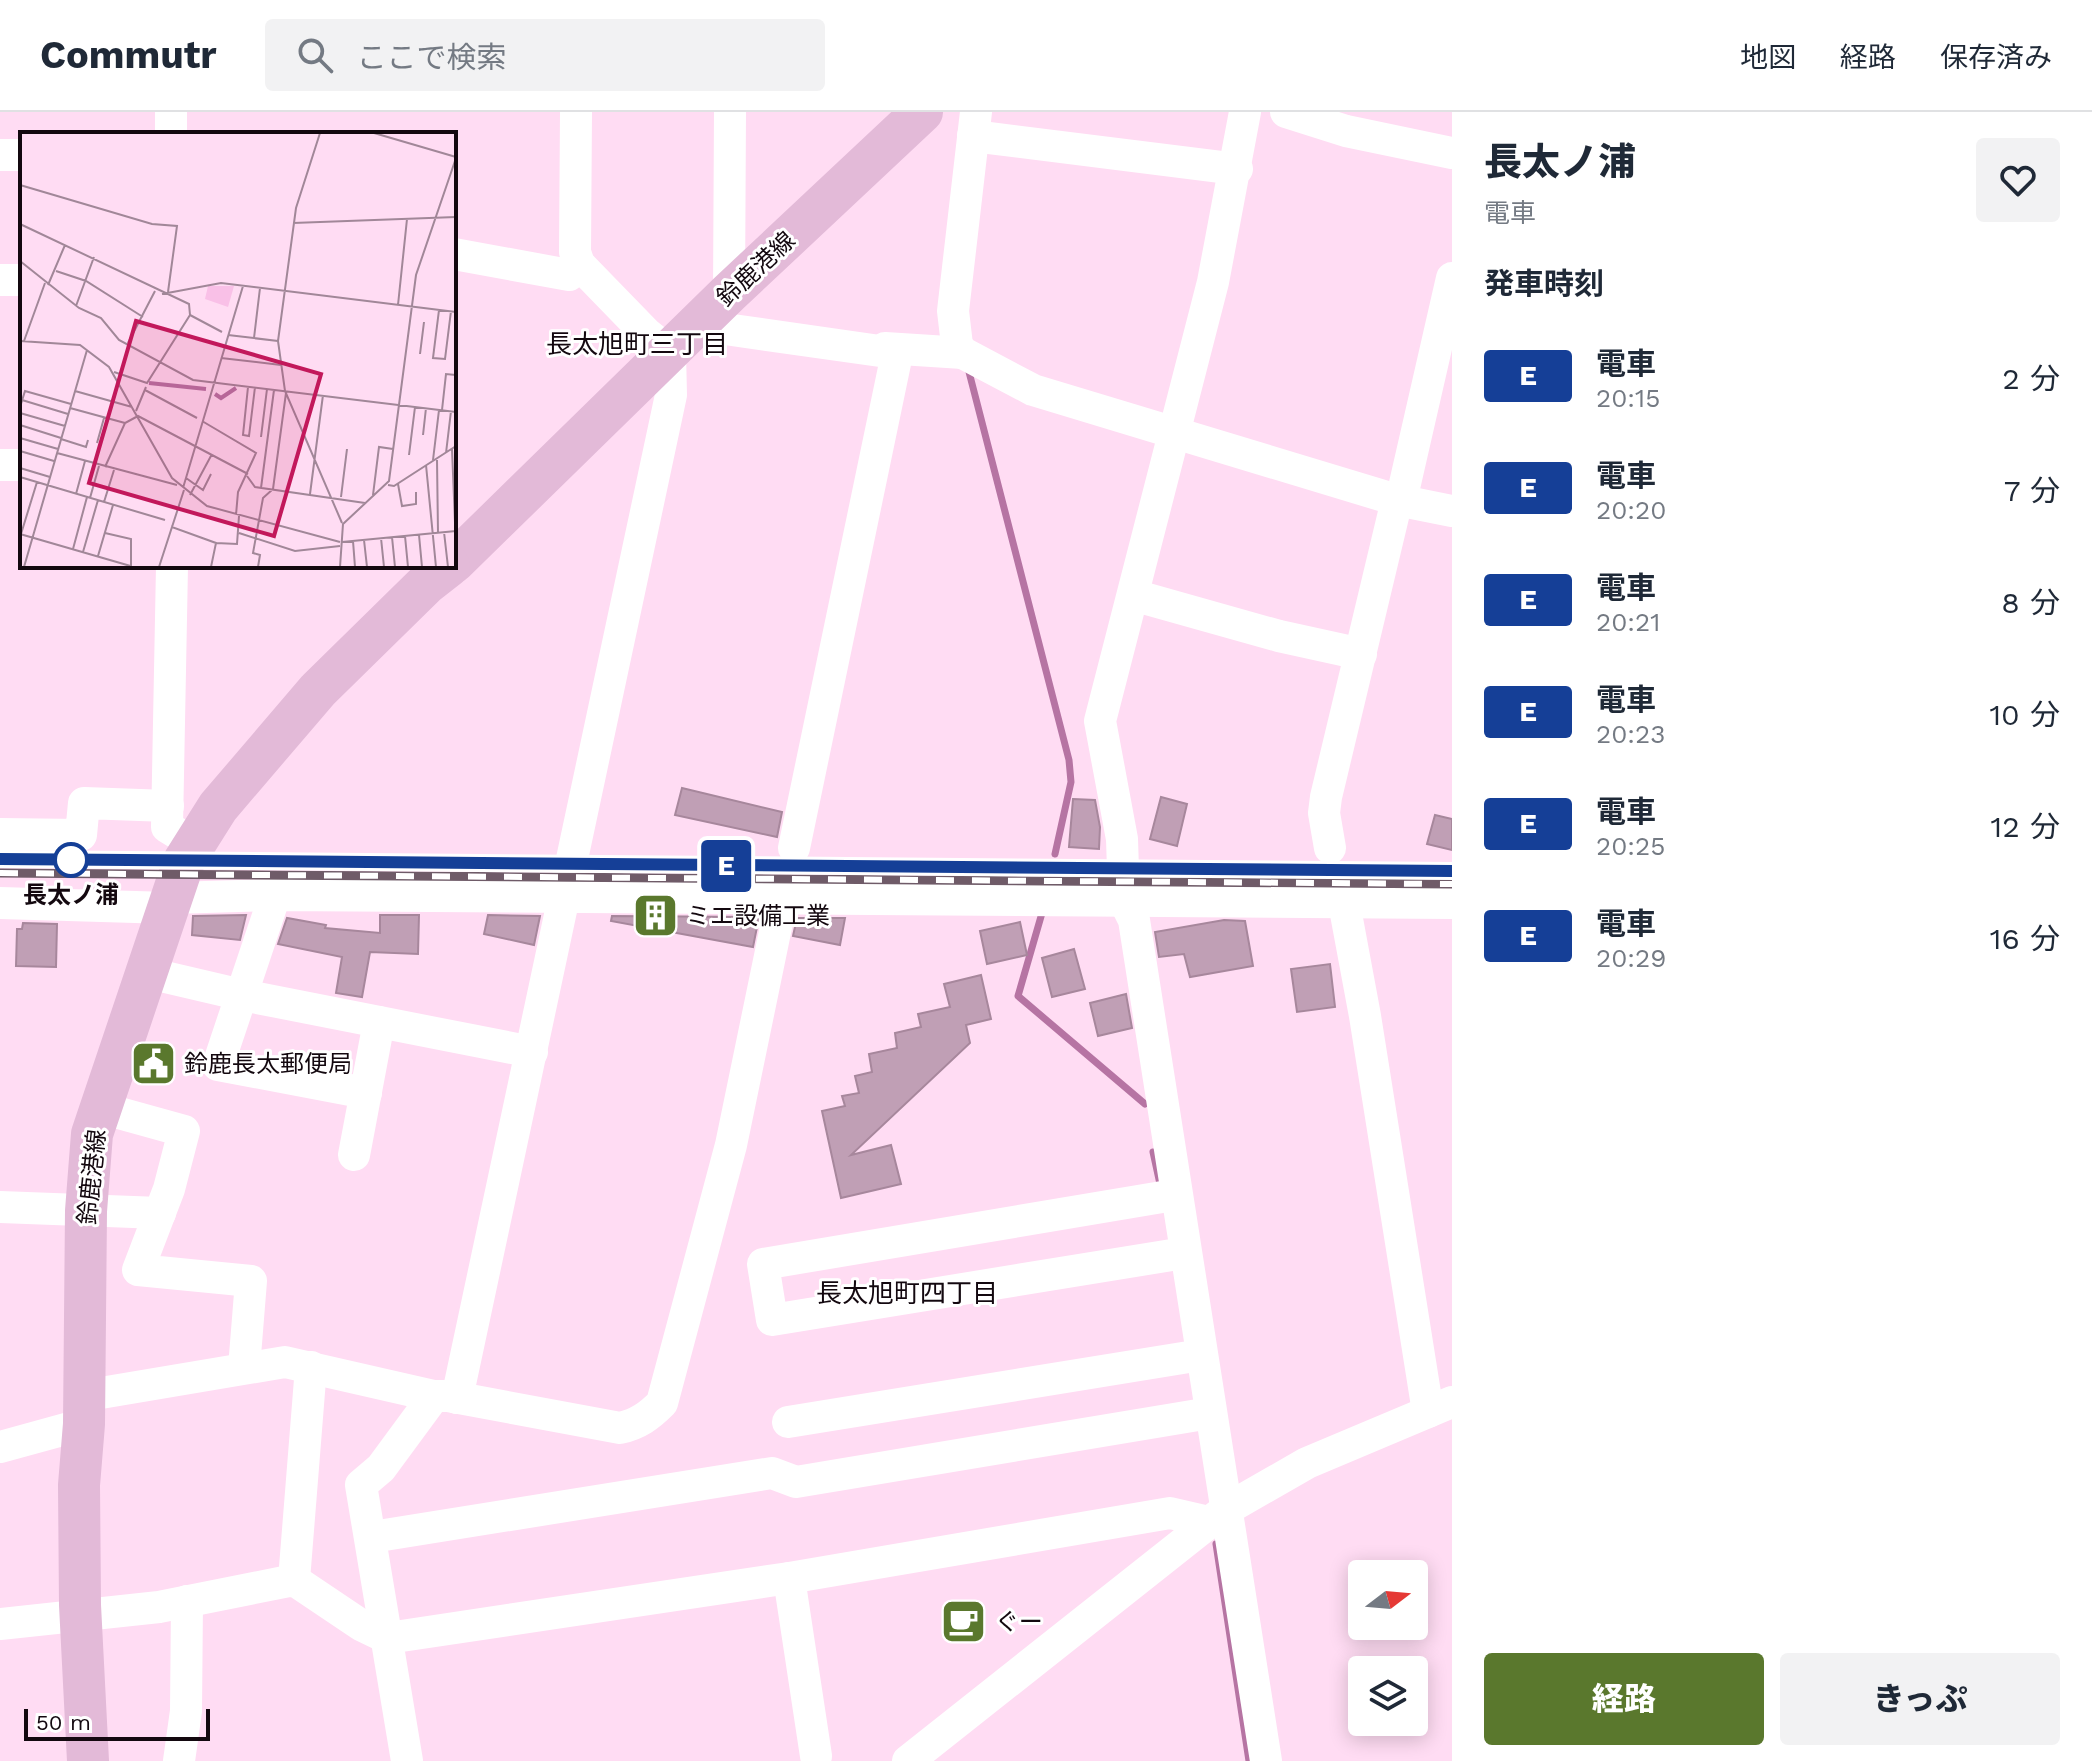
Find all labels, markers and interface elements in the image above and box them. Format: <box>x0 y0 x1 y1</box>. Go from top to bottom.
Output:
search box <box>265 19 825 91</box>
text: Commutr <box>40 33 217 77</box>
icon: search <box>293 33 337 77</box>
text: ここで検索 <box>357 40 507 75</box>
text: 地図 <box>1740 41 1796 74</box>
text: 経路 <box>1840 41 1896 74</box>
text: 保存済み <box>1940 41 2052 74</box>
inset map <box>20 132 456 568</box>
button: heart <box>1976 138 2060 222</box>
text: 長太ノ浦 <box>1484 140 1636 184</box>
text: 電車 <box>1484 198 1536 228</box>
street label: 鈴鹿港線 <box>711 226 801 312</box>
text: 発車時刻 <box>1484 266 1604 301</box>
district label: 長太旭町三丁目 <box>546 329 728 359</box>
text: 電車 <box>1596 346 1656 381</box>
text: E <box>1519 359 1537 392</box>
text: 2 分 <box>2002 361 2060 396</box>
text: 20:15 <box>1596 383 1660 413</box>
text: 電車 <box>1596 458 1656 493</box>
text: E <box>1519 471 1537 504</box>
text: 7 分 <box>2004 473 2060 508</box>
text: 20:20 <box>1596 495 1666 525</box>
text: 電車 <box>1596 570 1656 605</box>
text: E <box>1519 583 1537 616</box>
text: 8 分 <box>2001 585 2060 620</box>
text: 20:21 <box>1596 607 1660 637</box>
text: 電車 <box>1596 682 1656 717</box>
text: E <box>1519 695 1537 728</box>
text: 10 分 <box>1989 697 2060 732</box>
text: 20:23 <box>1596 719 1665 749</box>
text: 電車 <box>1596 794 1656 829</box>
text: E <box>1519 807 1537 840</box>
text: 12 分 <box>1991 809 2060 844</box>
text: 20:25 <box>1596 831 1665 861</box>
line badge: E <box>700 840 752 892</box>
marker: 長太ノ浦 <box>54 843 88 877</box>
text: E <box>717 849 735 882</box>
place label: 長太ノ浦 <box>23 881 119 909</box>
building icon: ミエ設備工業 <box>631 892 679 940</box>
place label: ミエ設備工業 <box>686 902 830 930</box>
text: 電車 <box>1596 906 1656 941</box>
text: E <box>1519 919 1537 952</box>
text: 16 分 <box>1990 921 2060 956</box>
text: 20:29 <box>1596 943 1666 973</box>
public building icon: 鈴鹿長太郵便局 <box>129 1040 177 1088</box>
place label: 鈴鹿長太郵便局 <box>184 1050 352 1078</box>
street label: 鈴鹿港線 <box>73 1128 111 1226</box>
district label: 長太旭町四丁目 <box>816 1278 998 1308</box>
north arrow <box>1348 1560 1428 1640</box>
map controls <box>1348 1560 1428 1736</box>
cafe icon: ぐー <box>940 1598 988 1646</box>
place label: ぐー <box>995 1608 1043 1636</box>
button: 経路 <box>1484 1653 1764 1745</box>
button: きっぷ <box>1780 1653 2060 1745</box>
button: layers <box>1348 1656 1428 1736</box>
scale bar <box>24 1705 210 1741</box>
text: 50 m <box>36 1710 91 1735</box>

